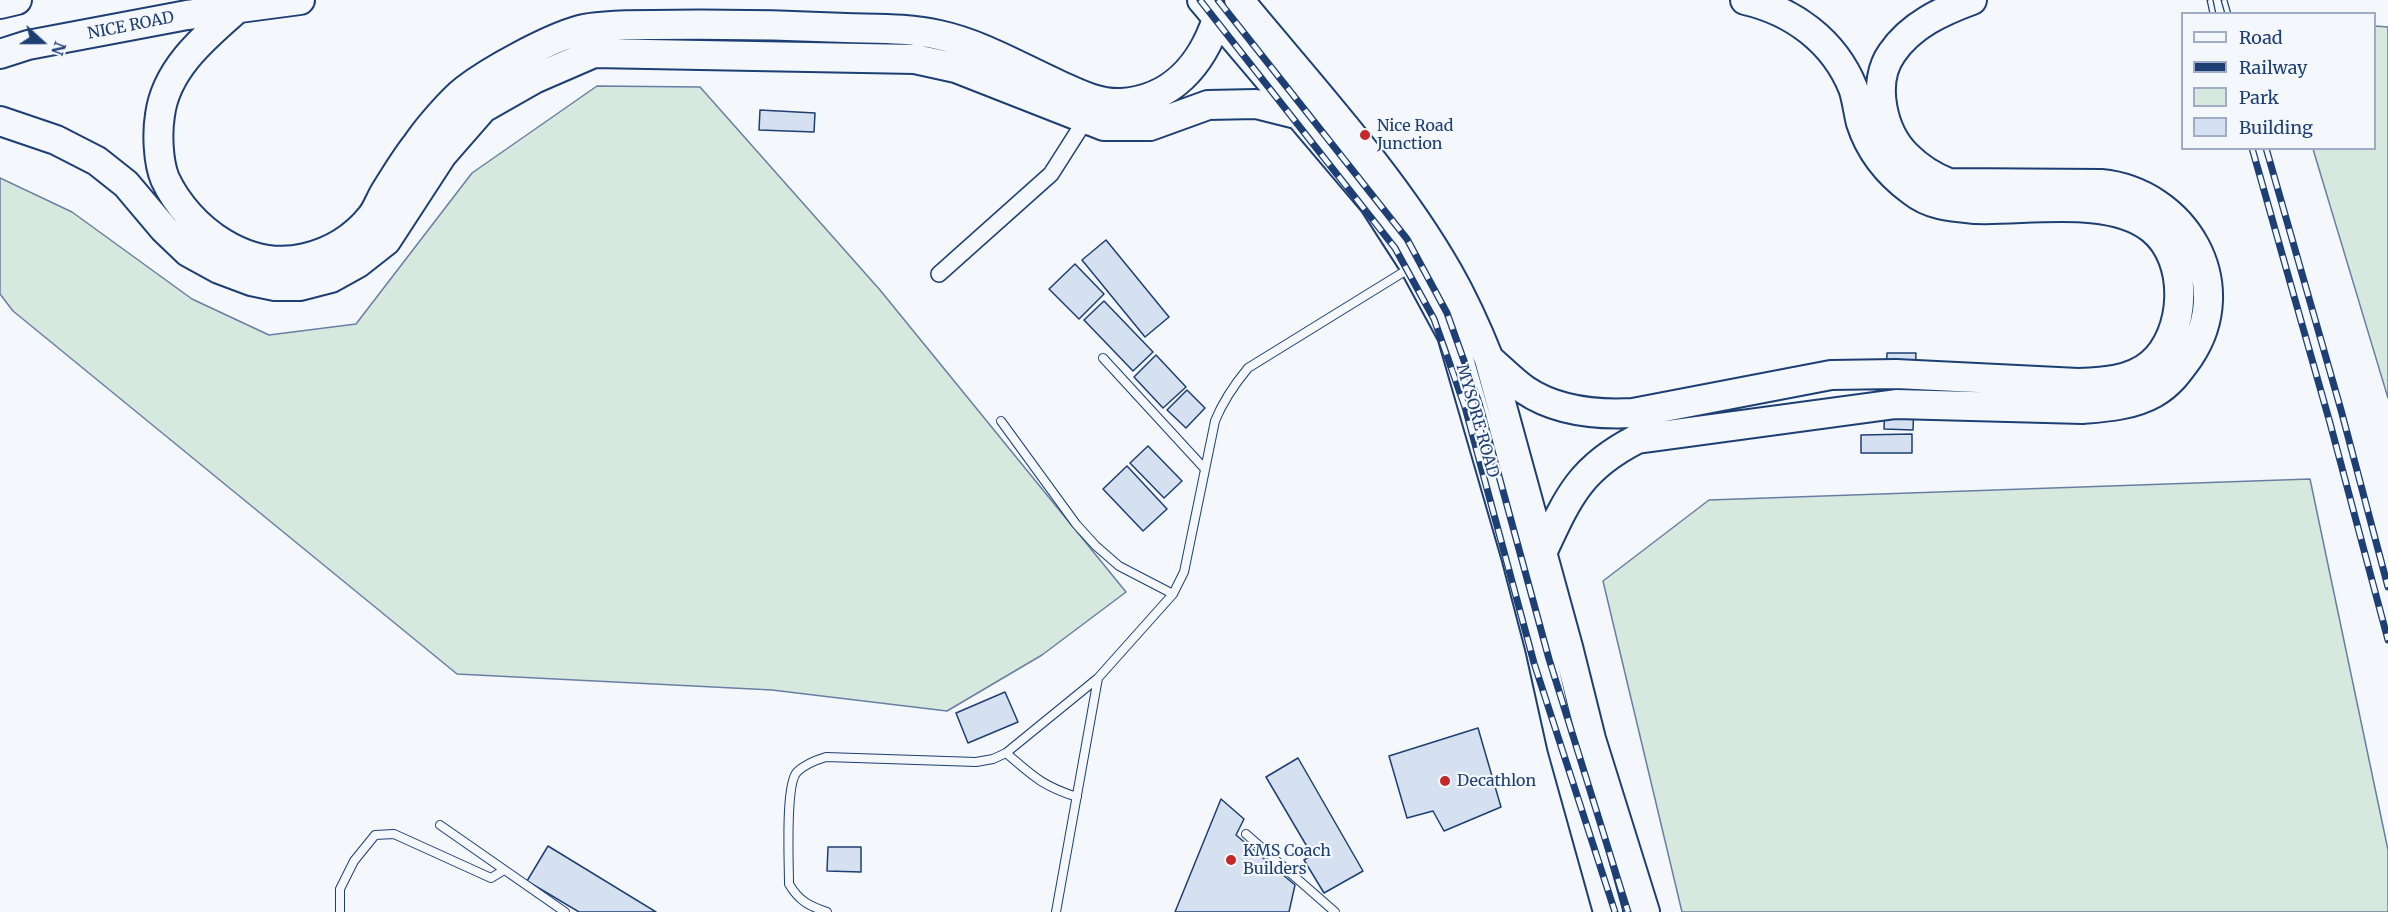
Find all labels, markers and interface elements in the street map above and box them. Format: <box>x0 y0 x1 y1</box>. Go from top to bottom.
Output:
street label: NICE ROAD <box>86 8 176 44</box>
north arrow <box>12 12 72 72</box>
legend <box>2181 12 2376 150</box>
text: Road <box>2239 26 2283 49</box>
text: N <box>47 39 70 58</box>
text: Railway <box>2239 56 2307 79</box>
text: Park <box>2239 86 2279 109</box>
place label: Nice Road Junction <box>1377 116 1453 154</box>
text: Building <box>2239 116 2313 139</box>
marker: Nice Road Junction <box>1358 128 1372 142</box>
street label: MYSORE ROAD <box>1452 362 1502 480</box>
place label: Decathlon <box>1457 771 1536 791</box>
marker: Decathlon <box>1438 774 1452 788</box>
place label: KMS Coach Builders <box>1243 841 1331 879</box>
marker: KMS Coach Builders <box>1224 853 1238 867</box>

